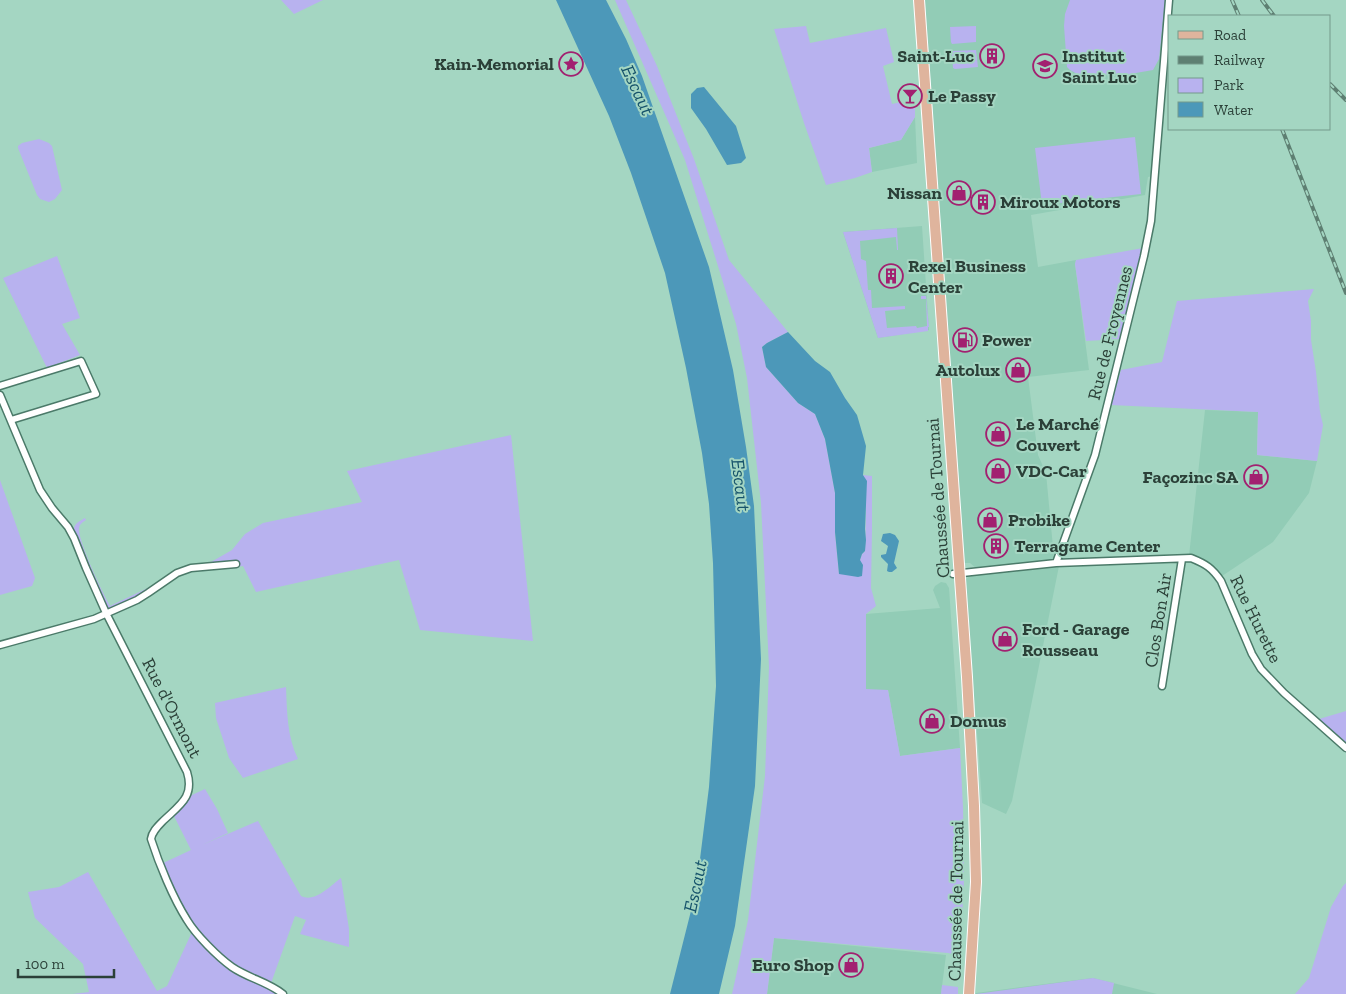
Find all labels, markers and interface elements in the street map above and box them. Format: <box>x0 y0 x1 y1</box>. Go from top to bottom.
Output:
legend <box>1168 15 1331 130</box>
text: Road <box>1214 26 1247 44</box>
building icon: Saint-Luc <box>979 43 1005 69</box>
place label: Saint-Luc <box>897 45 975 67</box>
place label: Institut Saint Luc <box>1062 45 1137 88</box>
place icon: Kain-Memorial <box>558 51 584 77</box>
text: Railway <box>1214 51 1265 69</box>
place label: Kain-Memorial <box>434 53 554 75</box>
school or university icon: Institut Saint Luc <box>1032 53 1058 79</box>
water label: Escaut <box>616 61 660 119</box>
text: Park <box>1214 76 1244 94</box>
bar icon: Le Passy <box>897 83 923 109</box>
place label: Le Passy <box>928 85 996 107</box>
text: Water <box>1214 101 1254 119</box>
shop icon: Nissan <box>946 180 972 206</box>
place label: Nissan <box>887 182 942 204</box>
building icon: Miroux Motors <box>970 189 996 215</box>
place label: Miroux Motors <box>1000 191 1120 213</box>
place label: Rexel Business Center <box>908 255 1026 298</box>
building icon: Rexel Business Center <box>878 263 904 289</box>
street label: Rue de Froyennes <box>1083 264 1137 402</box>
fuel station icon: Power <box>952 327 978 353</box>
place label: Power <box>982 329 1032 351</box>
shop icon: Autolux <box>1005 357 1031 383</box>
place label: Autolux <box>935 359 1000 381</box>
place label: Le Marché Couvert <box>1016 413 1099 456</box>
street label: Chaussée de Tournai <box>921 417 955 579</box>
shop icon: Le Marché Couvert <box>985 421 1011 447</box>
water label: Escaut <box>726 457 756 513</box>
shop icon: VDC-Car <box>985 458 1011 484</box>
place label: VDC-Car <box>1016 460 1087 482</box>
shop icon: Façozinc SA <box>1243 464 1269 490</box>
place label: Façozinc SA <box>1143 466 1239 488</box>
shop icon: Probike <box>977 507 1003 533</box>
place label: Probike <box>1008 509 1070 531</box>
building icon: Terragame Center <box>983 533 1009 559</box>
place label: Terragame Center <box>1014 535 1161 557</box>
street label: Clos Bon Air <box>1140 571 1176 669</box>
street label: Rue Hurette <box>1225 572 1287 666</box>
place label: Ford - Garage Rousseau <box>1022 618 1130 661</box>
shop icon: Ford - Garage Rousseau <box>992 626 1018 652</box>
street label: Rue d'Ormont <box>137 654 207 762</box>
shop icon: Domus <box>919 708 945 734</box>
place label: Domus <box>950 710 1007 732</box>
street label: Chaussée de Tournai <box>944 821 968 981</box>
water label: Escaut <box>678 857 712 914</box>
scale bar <box>18 946 114 978</box>
shop icon: Euro Shop <box>838 952 864 978</box>
place label: Euro Shop <box>752 954 834 976</box>
text: 100 m <box>25 955 64 973</box>

